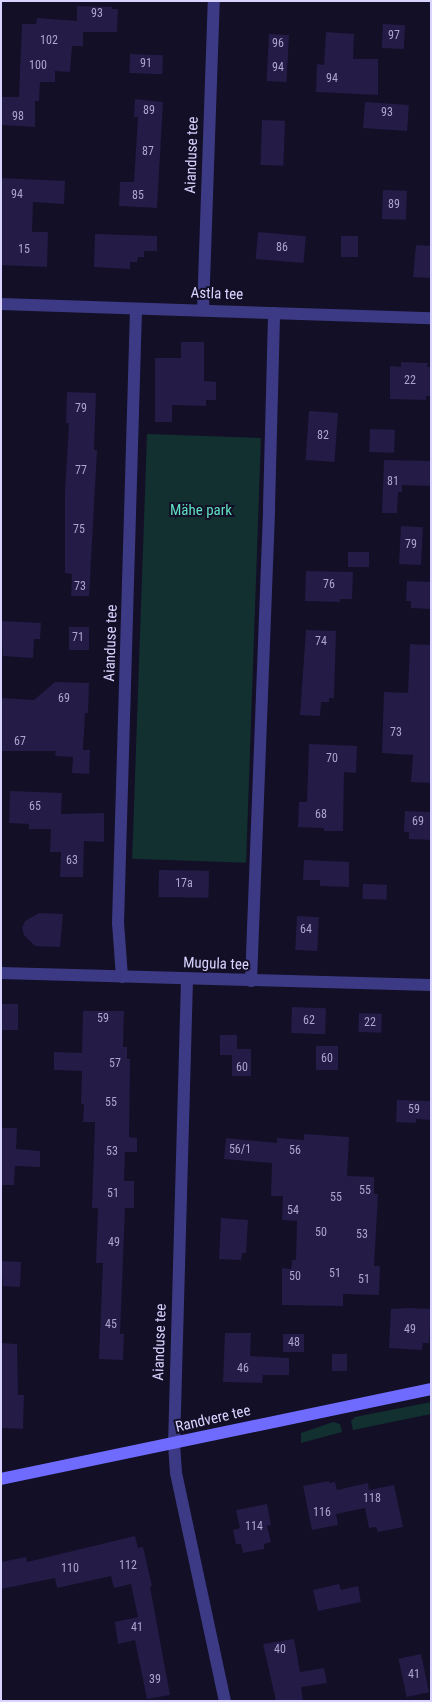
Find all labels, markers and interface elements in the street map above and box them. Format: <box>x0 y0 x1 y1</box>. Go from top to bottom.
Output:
house number: 93 <box>91 7 103 21</box>
house number: 97 <box>388 29 400 43</box>
house number: 102 <box>40 34 58 48</box>
house number: 96 <box>272 37 284 51</box>
house number: 91 <box>140 57 152 71</box>
house number: 100 <box>29 59 47 73</box>
house number: 94 <box>272 61 284 75</box>
house number: 94 <box>326 72 338 86</box>
house number: 89 <box>143 104 155 118</box>
house number: 93 <box>381 106 393 120</box>
house number: 98 <box>12 110 24 124</box>
street label: Aianduse tee <box>182 116 202 194</box>
house number: 87 <box>142 145 154 159</box>
house number: 94 <box>11 188 23 202</box>
house number: 85 <box>132 189 144 203</box>
house number: 89 <box>388 198 400 212</box>
house number: 86 <box>276 241 288 255</box>
house number: 15 <box>18 243 30 257</box>
street label: Astla tee <box>190 284 244 304</box>
house number: 22 <box>404 374 416 388</box>
house number: 79 <box>75 402 87 416</box>
house number: 82 <box>317 429 329 443</box>
house number: 77 <box>75 464 87 478</box>
house number: 81 <box>387 475 399 489</box>
park label: Mähe park <box>170 502 232 520</box>
house number: 75 <box>73 523 85 537</box>
house number: 79 <box>405 538 417 552</box>
house number: 76 <box>323 578 335 592</box>
house number: 73 <box>74 580 86 594</box>
street label: Aianduse tee <box>101 604 121 682</box>
house number: 71 <box>72 631 84 645</box>
house number: 74 <box>315 635 327 649</box>
house number: 69 <box>58 692 70 706</box>
house number: 73 <box>390 726 402 740</box>
house number: 67 <box>14 735 26 749</box>
house number: 70 <box>326 752 338 766</box>
house number: 65 <box>29 800 41 814</box>
house number: 68 <box>315 808 327 822</box>
house number: 69 <box>412 815 424 829</box>
house number: 63 <box>66 854 78 868</box>
house number: 17a <box>175 877 193 891</box>
house number: 64 <box>300 923 312 937</box>
street label: Mugula tee <box>183 954 249 974</box>
house number: 59 <box>97 1012 109 1026</box>
house number: 62 <box>303 1014 315 1028</box>
house number: 22 <box>364 1016 376 1030</box>
house number: 60 <box>321 1052 333 1066</box>
house number: 57 <box>109 1057 121 1071</box>
house number: 60 <box>236 1061 248 1075</box>
house number: 55 <box>105 1096 117 1110</box>
house number: 59 <box>408 1103 420 1117</box>
house number: 56/1 <box>229 1143 251 1157</box>
house number: 56 <box>289 1144 301 1158</box>
house number: 53 <box>106 1145 118 1159</box>
house number: 55 <box>359 1184 371 1198</box>
house number: 51 <box>107 1187 119 1201</box>
house number: 55 <box>330 1191 342 1205</box>
house number: 54 <box>287 1204 299 1218</box>
house number: 50 <box>315 1226 327 1240</box>
house number: 53 <box>356 1228 368 1242</box>
house number: 49 <box>108 1236 120 1250</box>
house number: 51 <box>329 1267 341 1281</box>
house number: 50 <box>289 1270 301 1284</box>
house number: 51 <box>358 1273 370 1287</box>
street label: Aianduse tee <box>150 1303 170 1381</box>
house number: 45 <box>105 1318 117 1332</box>
house number: 49 <box>404 1323 416 1337</box>
house number: 48 <box>288 1336 300 1350</box>
house number: 46 <box>237 1362 249 1376</box>
street label: Randvere tee <box>174 1402 252 1436</box>
house number: 118 <box>363 1492 381 1506</box>
house number: 116 <box>313 1506 331 1520</box>
house number: 114 <box>245 1520 263 1534</box>
house number: 112 <box>119 1559 137 1573</box>
house number: 110 <box>61 1562 79 1576</box>
house number: 41 <box>131 1621 143 1635</box>
house number: 40 <box>274 1643 286 1657</box>
house number: 41 <box>408 1668 420 1682</box>
house number: 39 <box>149 1673 161 1687</box>

